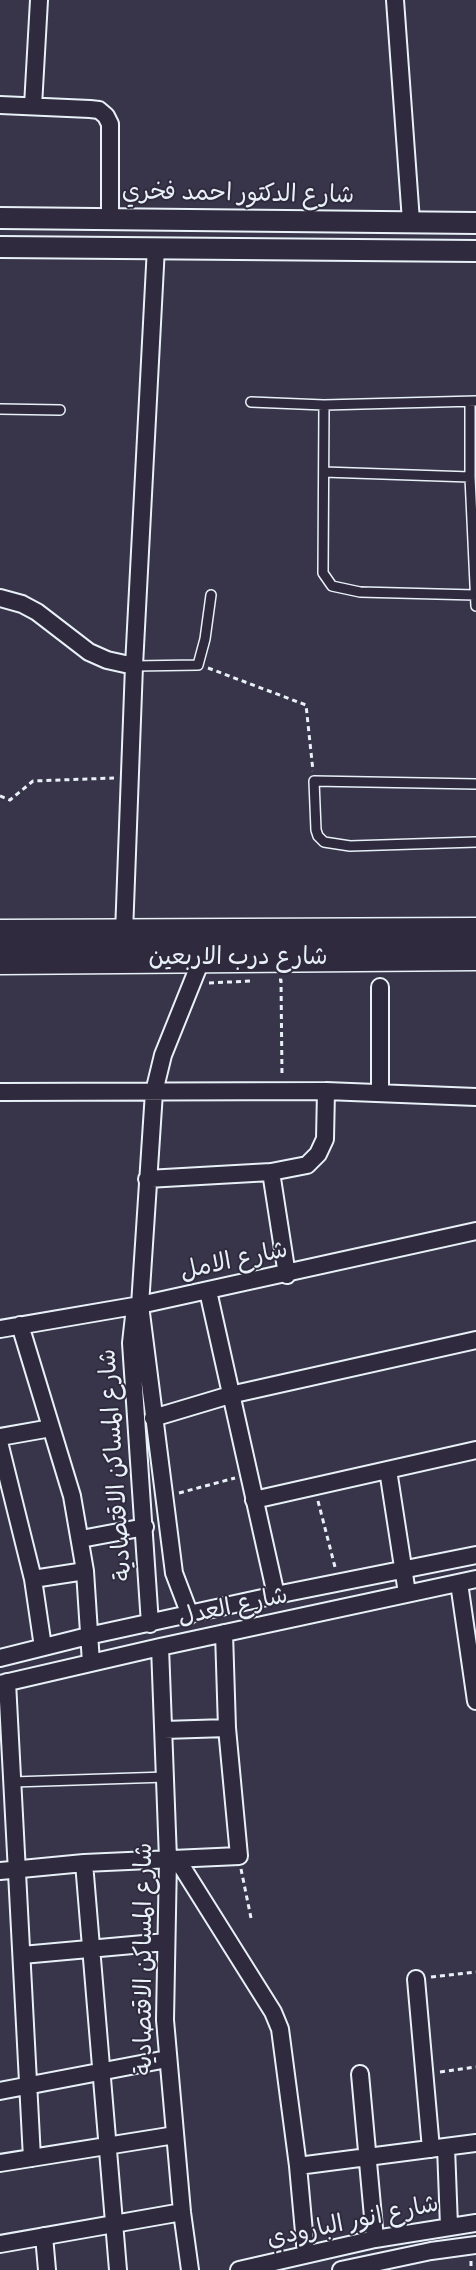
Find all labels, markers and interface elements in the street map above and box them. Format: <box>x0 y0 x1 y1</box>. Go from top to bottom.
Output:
street label: شارع الدكتور احمد فخري <box>122 178 354 210</box>
street label: شارع درب الاربعين <box>149 944 327 972</box>
street label: شارع الامل <box>178 1236 290 1286</box>
street label: شارع المساكن الاقتصادية <box>94 1348 138 1582</box>
street label: شارع العدل <box>176 1581 290 1633</box>
street label: شارع المساكن الاقتصادية <box>131 1843 159 2075</box>
street label: شارع انور البارودي <box>265 2190 441 2254</box>

